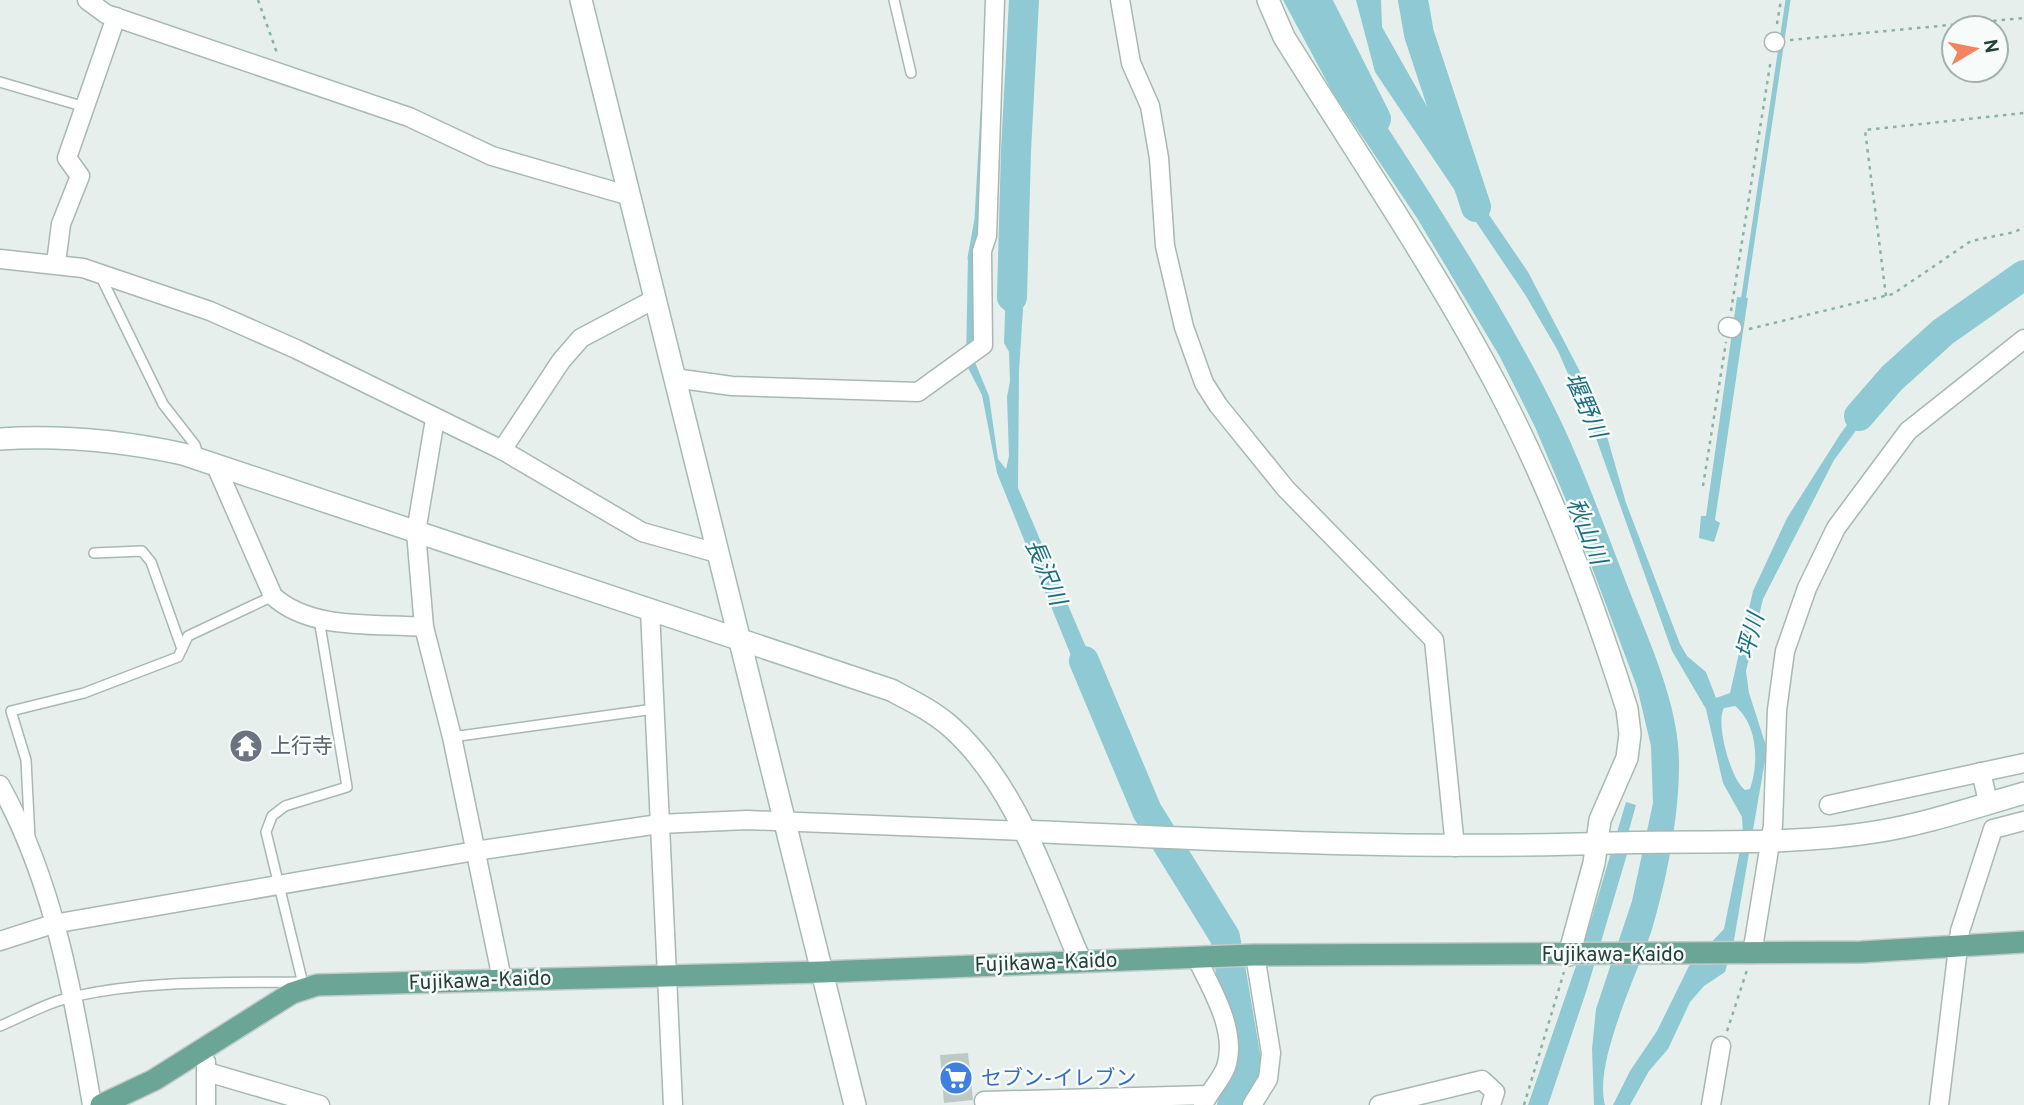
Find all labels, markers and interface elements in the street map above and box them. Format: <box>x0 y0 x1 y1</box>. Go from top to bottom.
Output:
north arrow <box>1940 14 2010 84</box>
text: N <box>1977 38 2003 55</box>
water label: 堰野川 <box>1556 369 1612 446</box>
water label: 秋山川 <box>1558 495 1612 572</box>
water label: 長沢川 <box>1017 536 1072 613</box>
water label: 坪川 <box>1732 608 1773 663</box>
temple icon: 上行寺 <box>227 727 265 765</box>
place label: 上行寺 <box>270 734 333 761</box>
street label: Fujikawa-Kaido <box>1541 942 1685 969</box>
street label: Fujikawa-Kaido <box>974 948 1118 979</box>
street label: Fujikawa-Kaido <box>408 966 552 997</box>
supermarket icon: セブン-イレブン <box>937 1059 975 1097</box>
place label: セブン-イレブン <box>981 1066 1136 1093</box>

